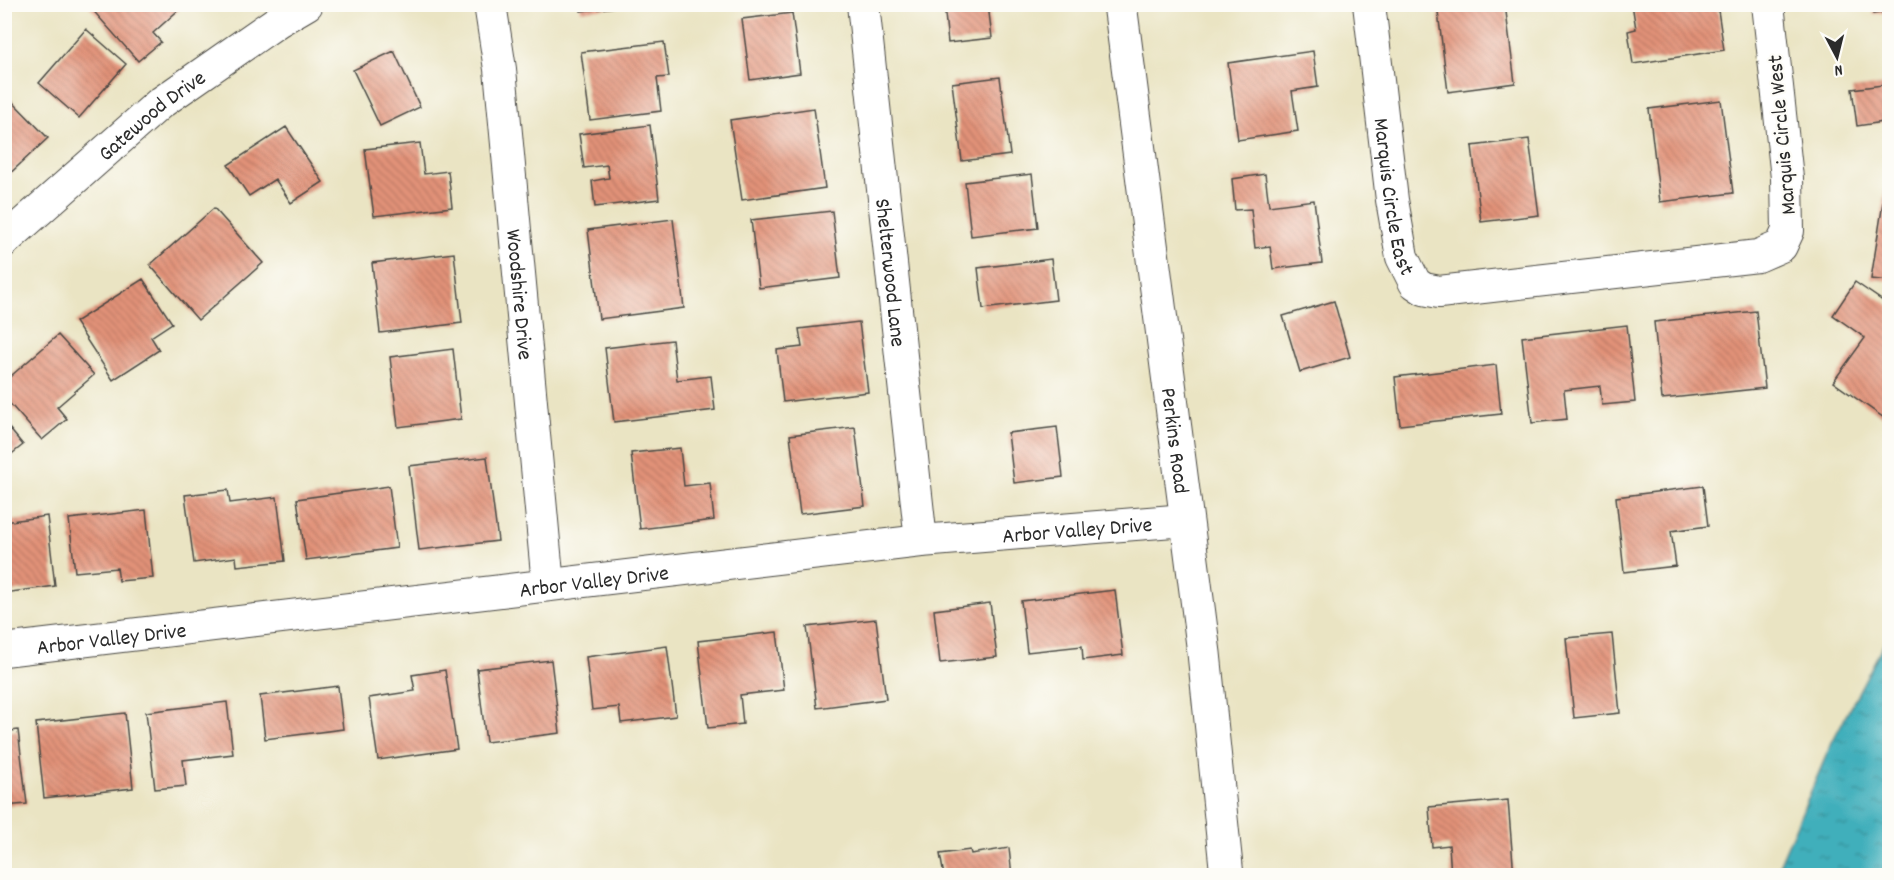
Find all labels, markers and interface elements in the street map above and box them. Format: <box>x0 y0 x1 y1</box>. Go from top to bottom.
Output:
north arrow <box>1807 27 1867 87</box>
street label: Marquis Circle West <box>1761 53 1806 216</box>
text: N <box>1833 58 1844 81</box>
street label: Gatewood Drive <box>92 64 213 170</box>
street label: Marquis Circle East <box>1363 116 1421 282</box>
street label: Shelterwood Lane <box>865 197 912 349</box>
street label: Woodshire Drive <box>496 228 539 361</box>
street label: Perkins Road <box>1151 386 1195 496</box>
street label: Arbor Valley Drive <box>1001 511 1153 554</box>
street label: Arbor Valley Drive <box>518 559 671 608</box>
street label: Arbor Valley Drive <box>35 616 188 665</box>

